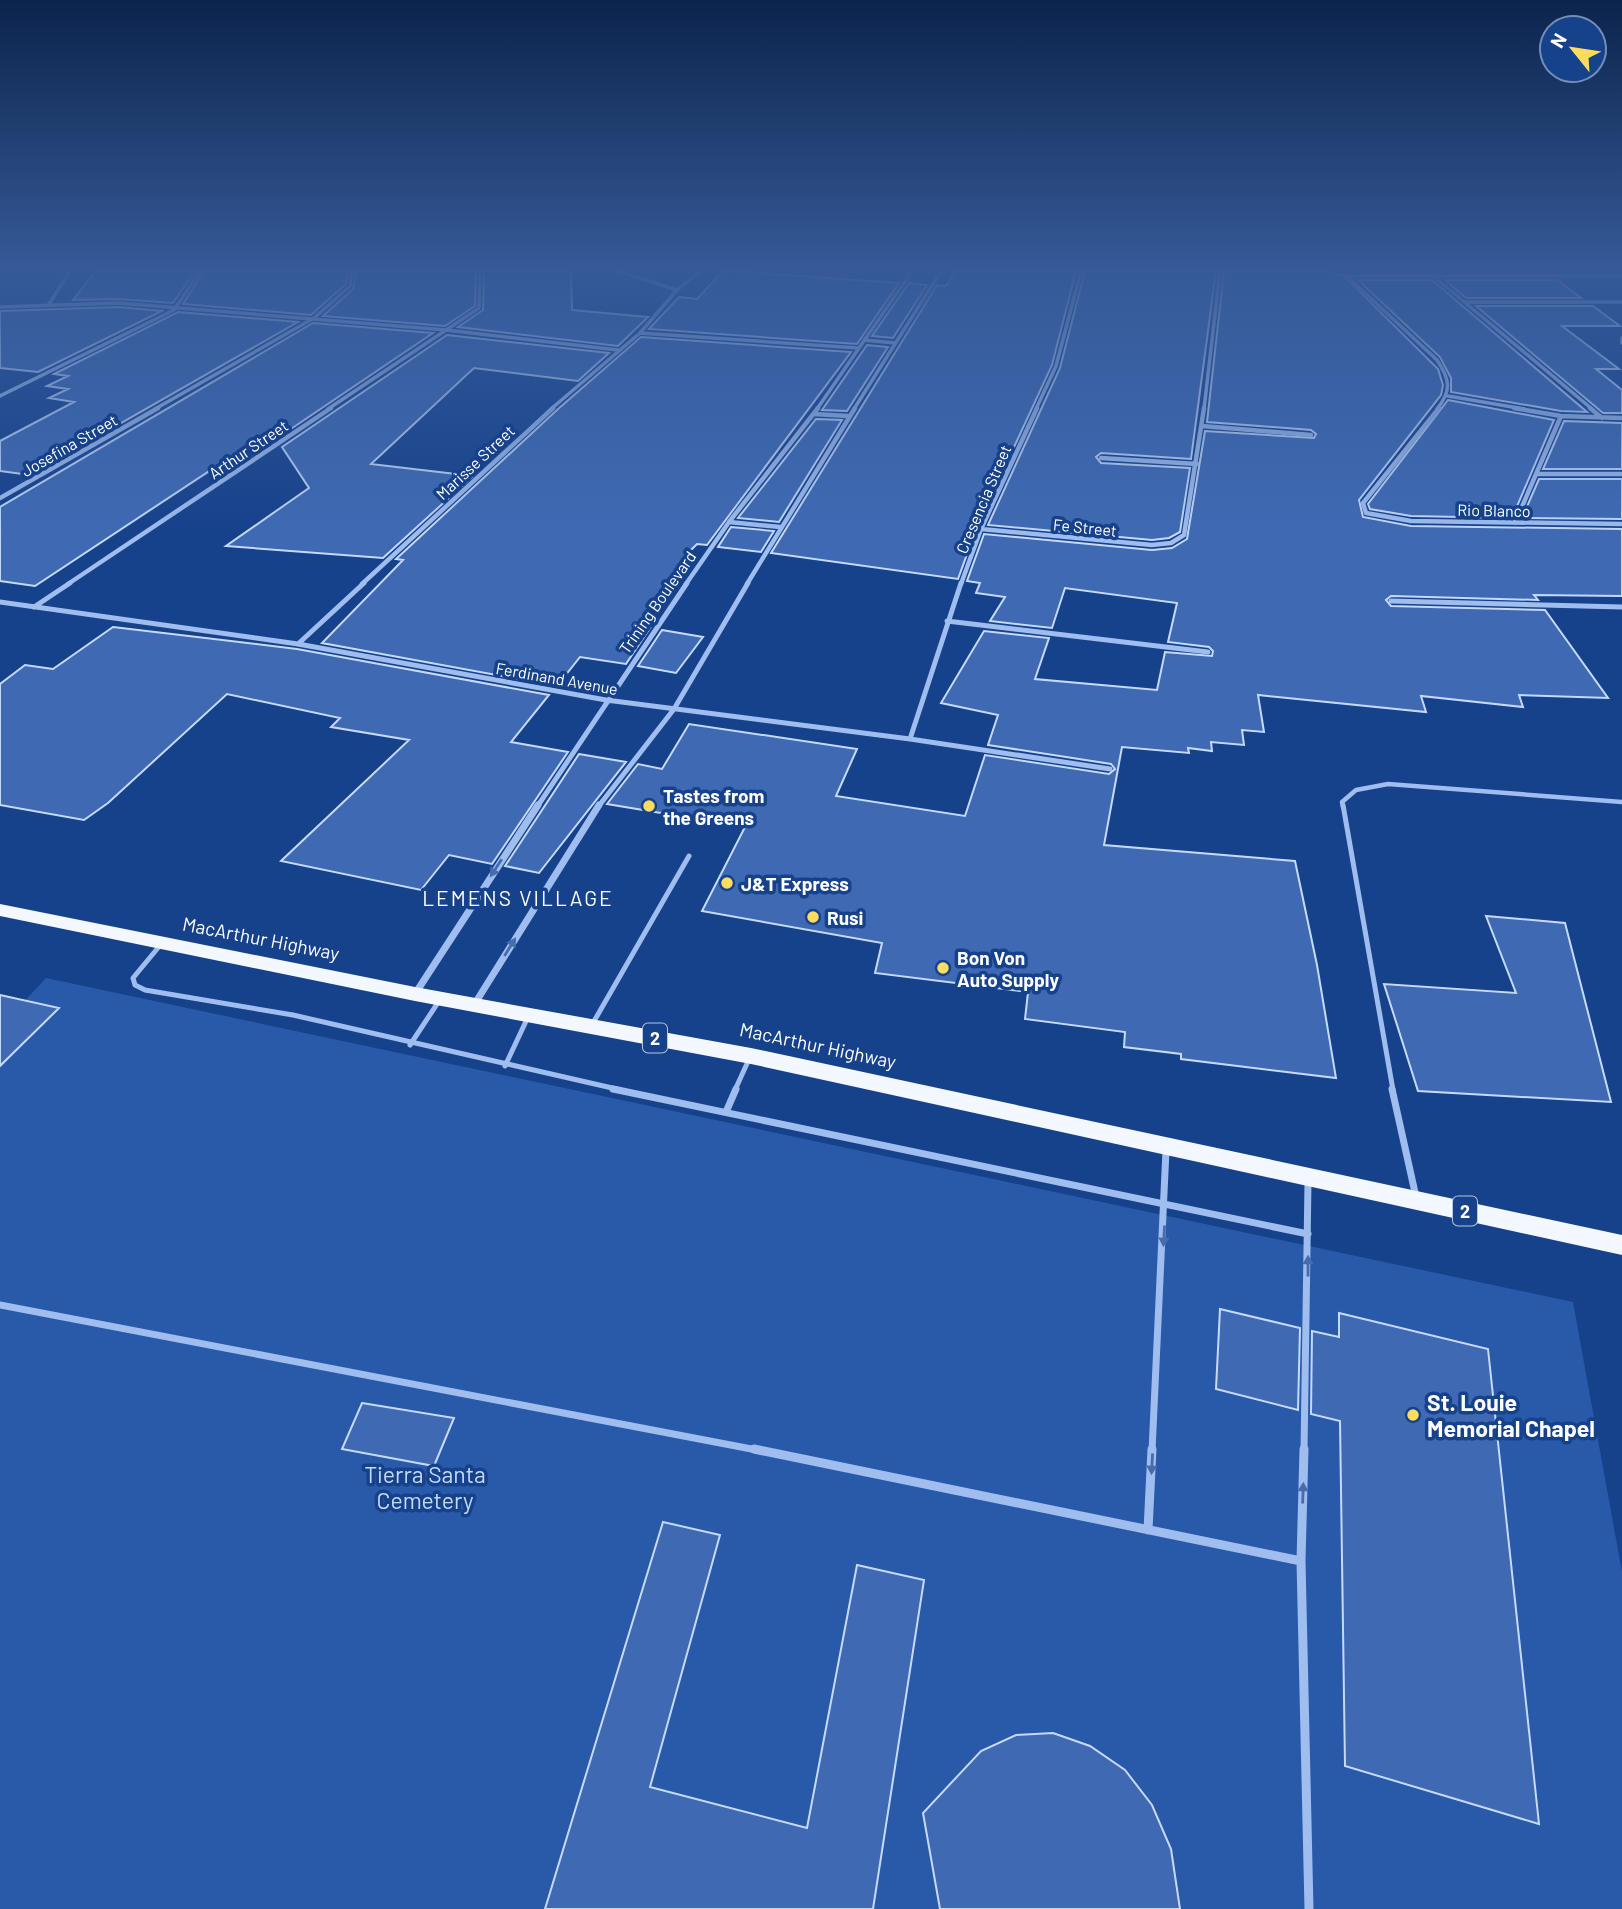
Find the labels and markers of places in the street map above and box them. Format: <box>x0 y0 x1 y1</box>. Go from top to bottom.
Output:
place label: Tastes from the Greens <box>663 784 764 829</box>
marker: Tastes from the Greens <box>641 798 657 814</box>
place label: J&T Express <box>741 872 849 895</box>
marker: J&T Express <box>719 875 735 891</box>
place label: Rusi <box>827 906 863 929</box>
marker: Rusi <box>805 909 821 925</box>
place label: Bon Von Auto Supply <box>957 946 1059 991</box>
marker: Bon Von Auto Supply <box>935 960 951 976</box>
place label: St. Louie Memorial Chapel <box>1427 1388 1595 1442</box>
marker: St. Louie Memorial Chapel <box>1405 1407 1421 1423</box>

